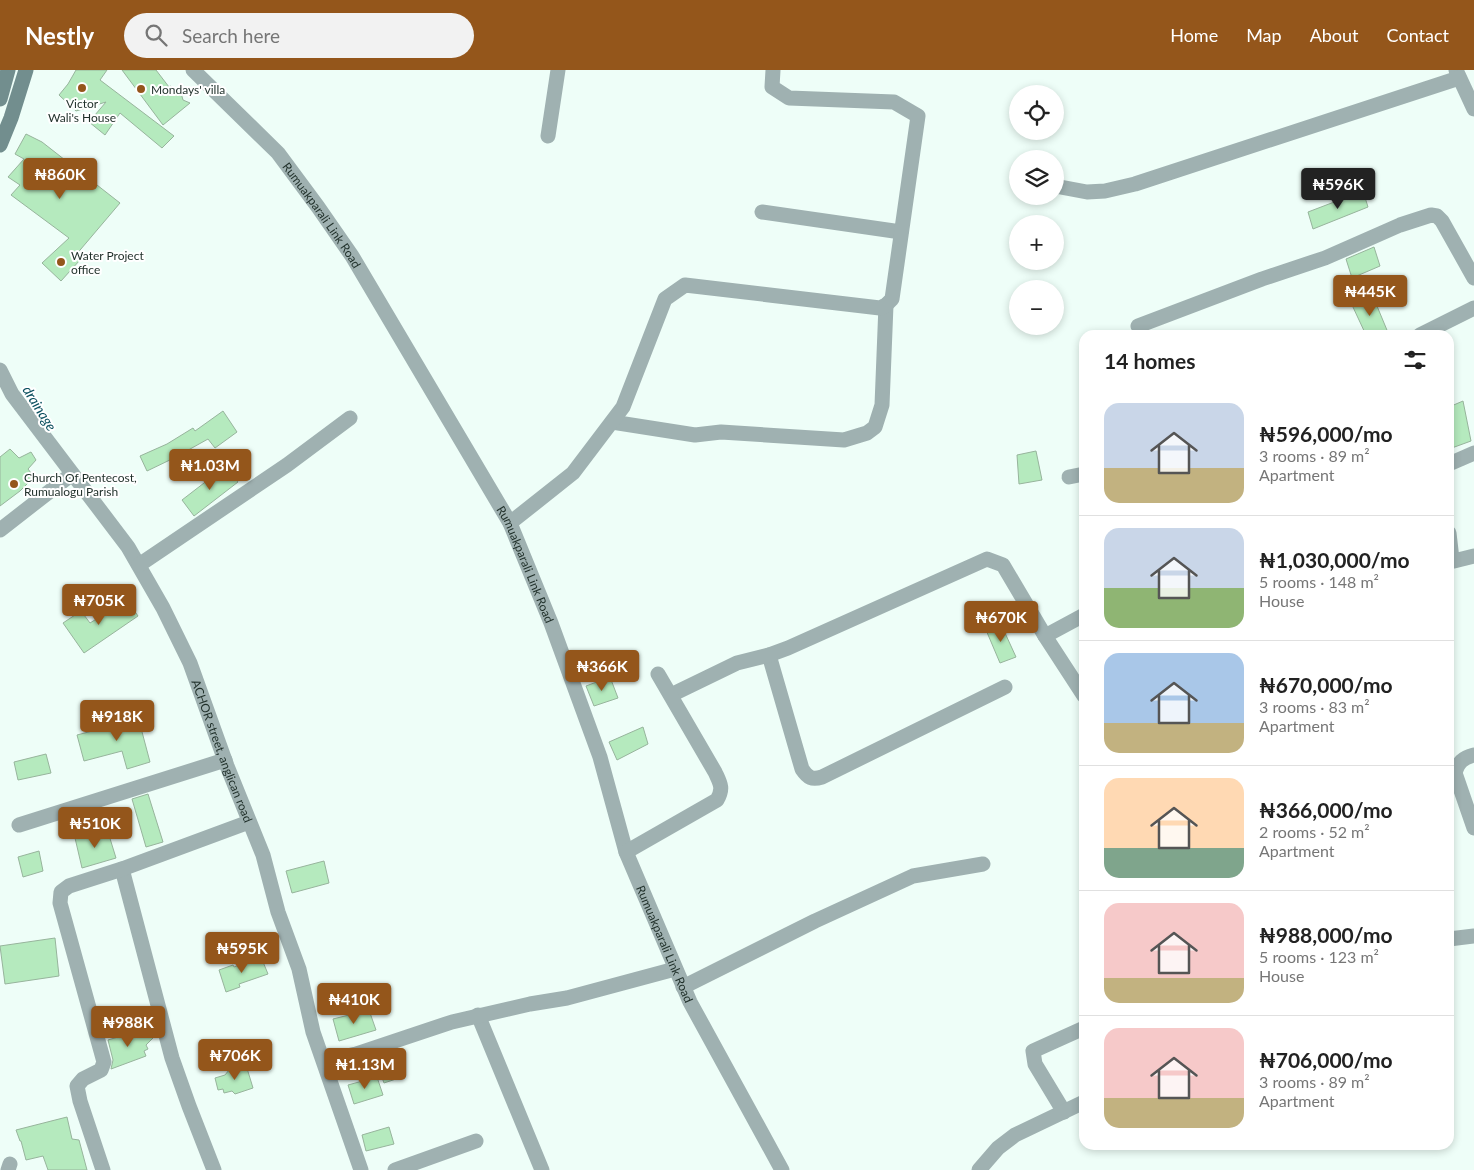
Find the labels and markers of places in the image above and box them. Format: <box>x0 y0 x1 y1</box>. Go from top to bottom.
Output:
marker: Victor Wali's House <box>76 82 88 94</box>
place label: Mondays' villa <box>151 82 225 97</box>
marker: Mondays' villa <box>135 83 147 95</box>
place label: Victor Wali's House <box>48 96 116 125</box>
pin: ₦860K <box>25 158 95 200</box>
pin: ₦596K <box>1303 168 1373 210</box>
place label: Water Project office <box>71 248 144 277</box>
marker: Water Project office <box>55 256 67 268</box>
pin: ₦445K <box>1335 274 1405 317</box>
pin: ₦1.03M <box>169 448 251 491</box>
place label: Church Of Pentecost, Rumualogu Parish <box>24 470 137 499</box>
marker: Church Of Pentecost, Rumualogu Parish <box>8 478 20 490</box>
pin: ₦705K <box>64 584 134 626</box>
pin: ₦670K <box>966 600 1036 643</box>
pin: ₦366K <box>567 650 637 692</box>
pin: ₦918K <box>82 700 152 742</box>
pin: ₦510K <box>60 806 130 849</box>
pin: ₦595K <box>207 932 277 974</box>
pin: ₦410K <box>319 982 389 1025</box>
pin: ₦988K <box>93 1006 163 1048</box>
pin: ₦706K <box>200 1038 270 1081</box>
pin: ₦1.13M <box>324 1048 406 1090</box>

